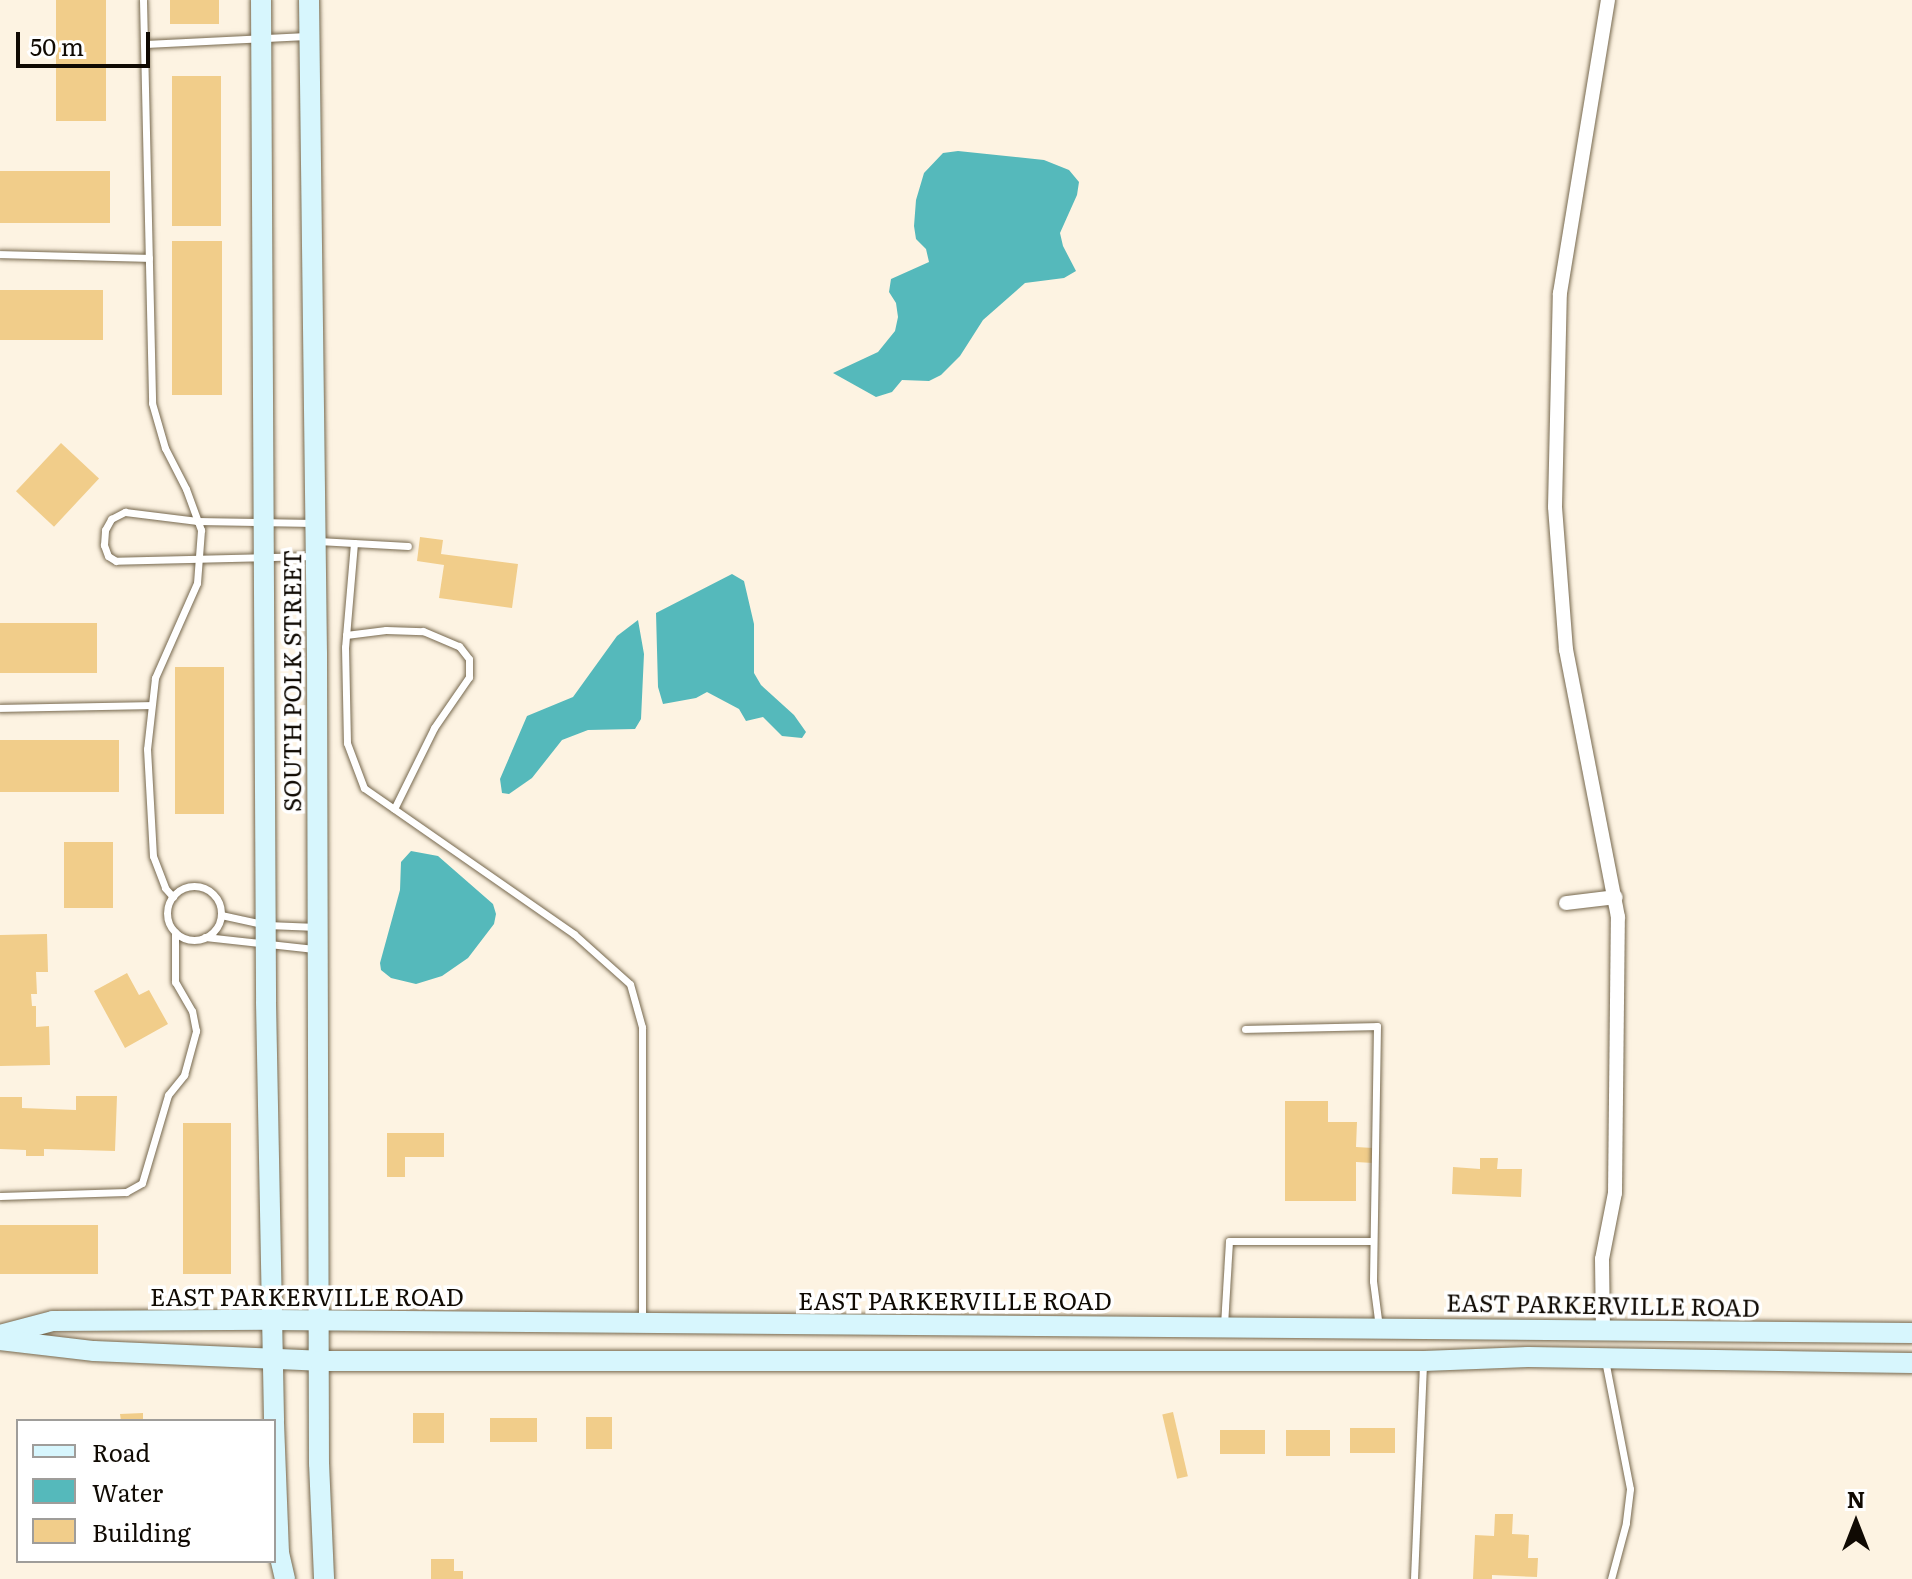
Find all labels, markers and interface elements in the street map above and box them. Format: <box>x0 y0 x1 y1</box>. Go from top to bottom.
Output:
scale bar <box>20 16 154 66</box>
text: 50 m <box>30 28 84 63</box>
street label: SOUTH POLK STREET <box>277 550 305 812</box>
street label: EAST PARKERVILLE ROAD <box>150 1282 464 1310</box>
street label: EAST PARKERVILLE ROAD <box>798 1286 1112 1314</box>
street label: EAST PARKERVILLE ROAD <box>1446 1287 1760 1321</box>
legend <box>16 1419 276 1563</box>
text: Road <box>92 1434 150 1469</box>
text: Water <box>92 1474 163 1509</box>
text: N <box>1847 1482 1865 1515</box>
north arrow <box>1816 1483 1896 1563</box>
text: Building <box>92 1514 191 1549</box>

